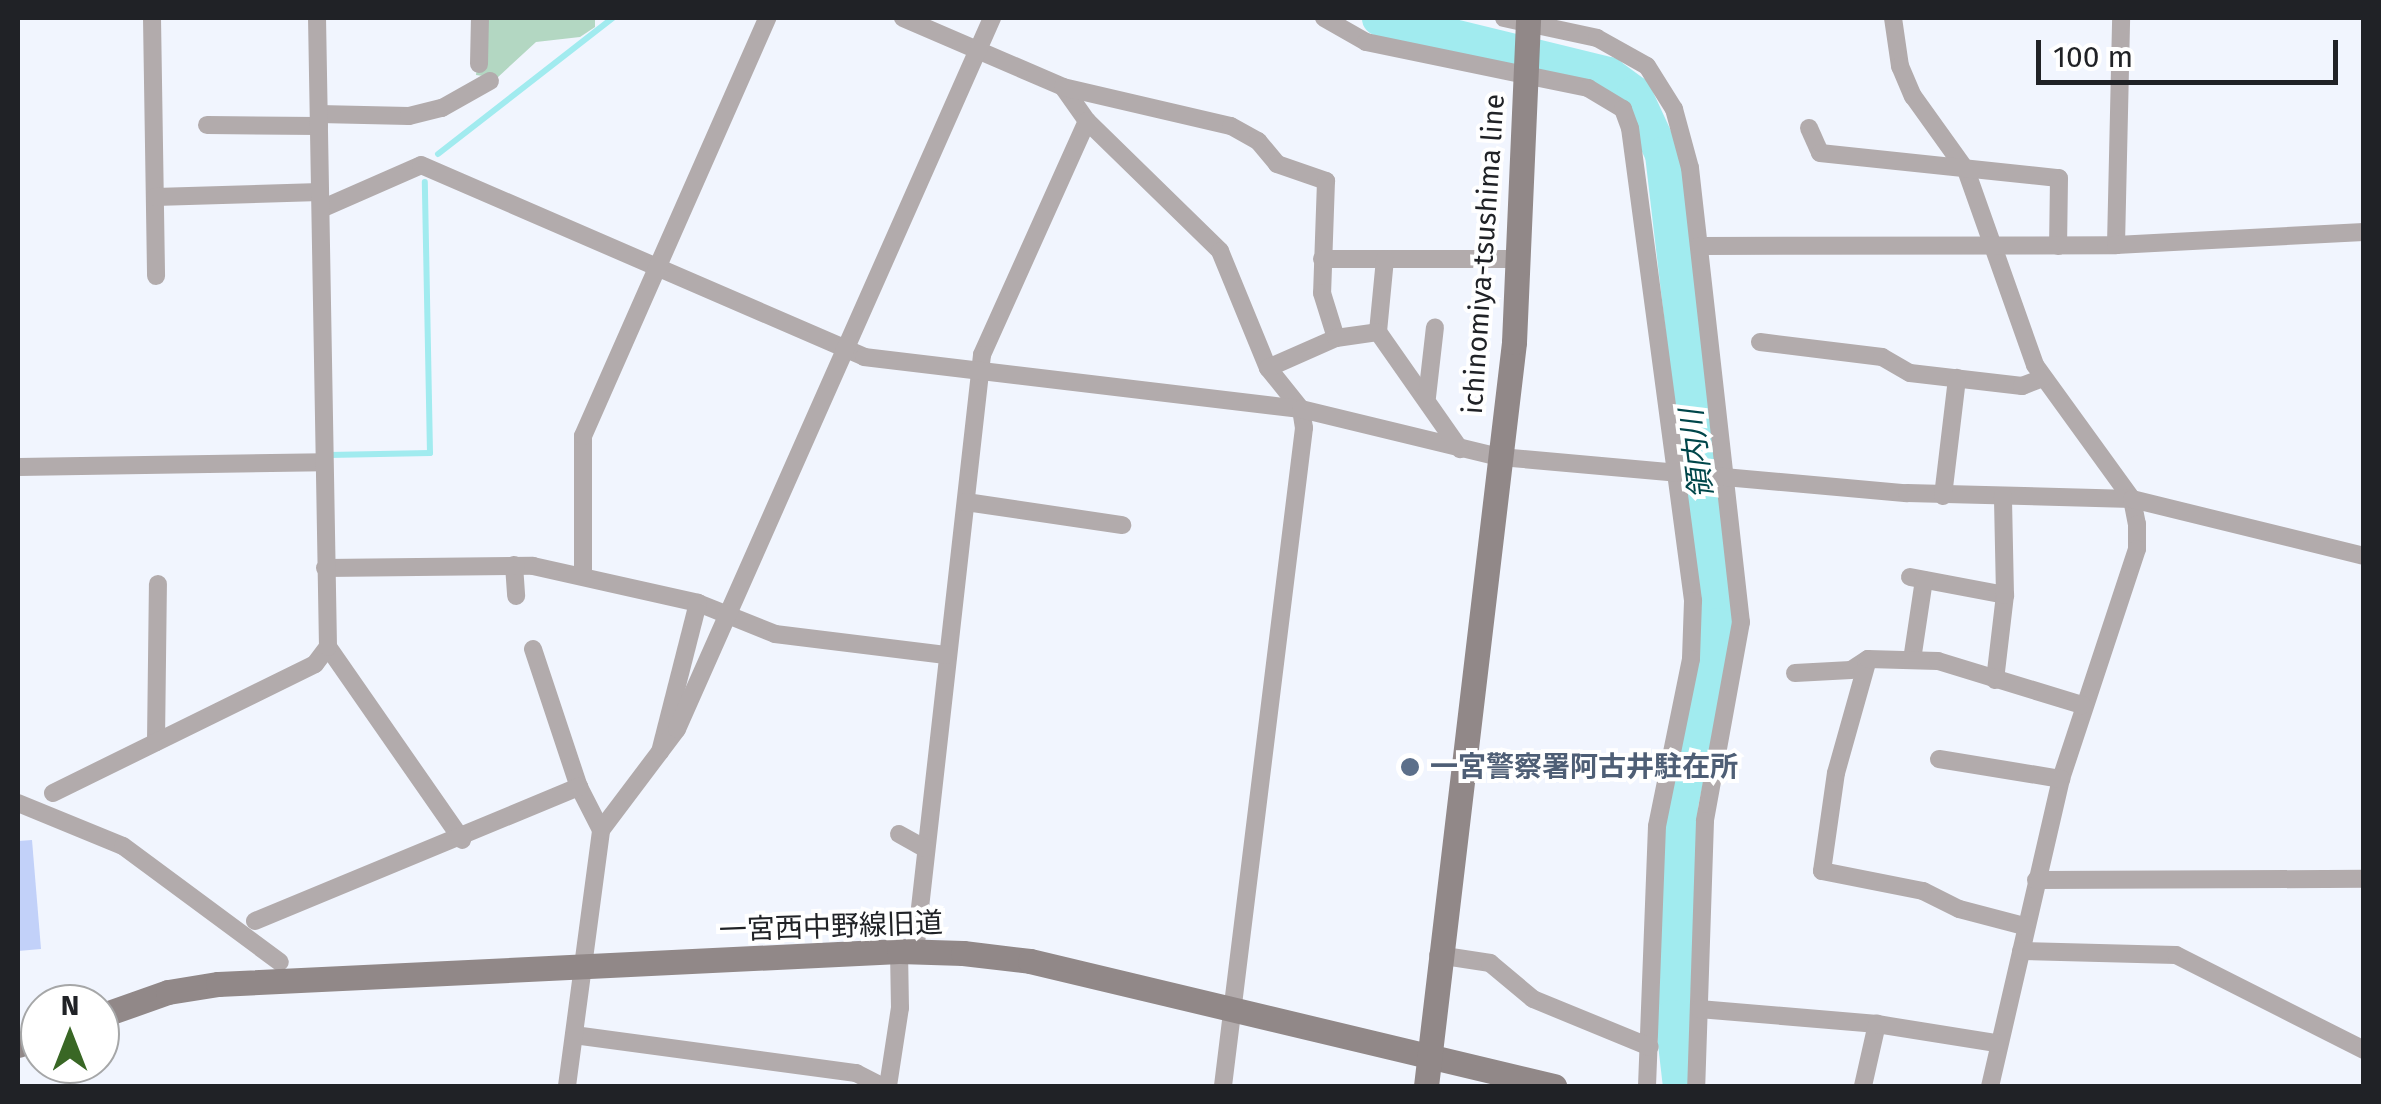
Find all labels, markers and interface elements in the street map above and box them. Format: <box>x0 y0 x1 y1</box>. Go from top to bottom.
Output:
scale bar <box>2041 20 2344 82</box>
text: 100 m <box>2053 39 2133 75</box>
street label: ichinomiya-tsushima line <box>1456 93 1512 415</box>
water label: 領内川 <box>1674 407 1720 501</box>
place label: 一宮警察署阿古井駐在所 <box>1430 750 1738 784</box>
marker: 一宮警察署阿古井駐在所 <box>1399 756 1421 778</box>
street label: 一宮西中野線旧道 <box>718 906 944 948</box>
north arrow <box>20 984 120 1084</box>
text: N <box>61 989 79 1022</box>

